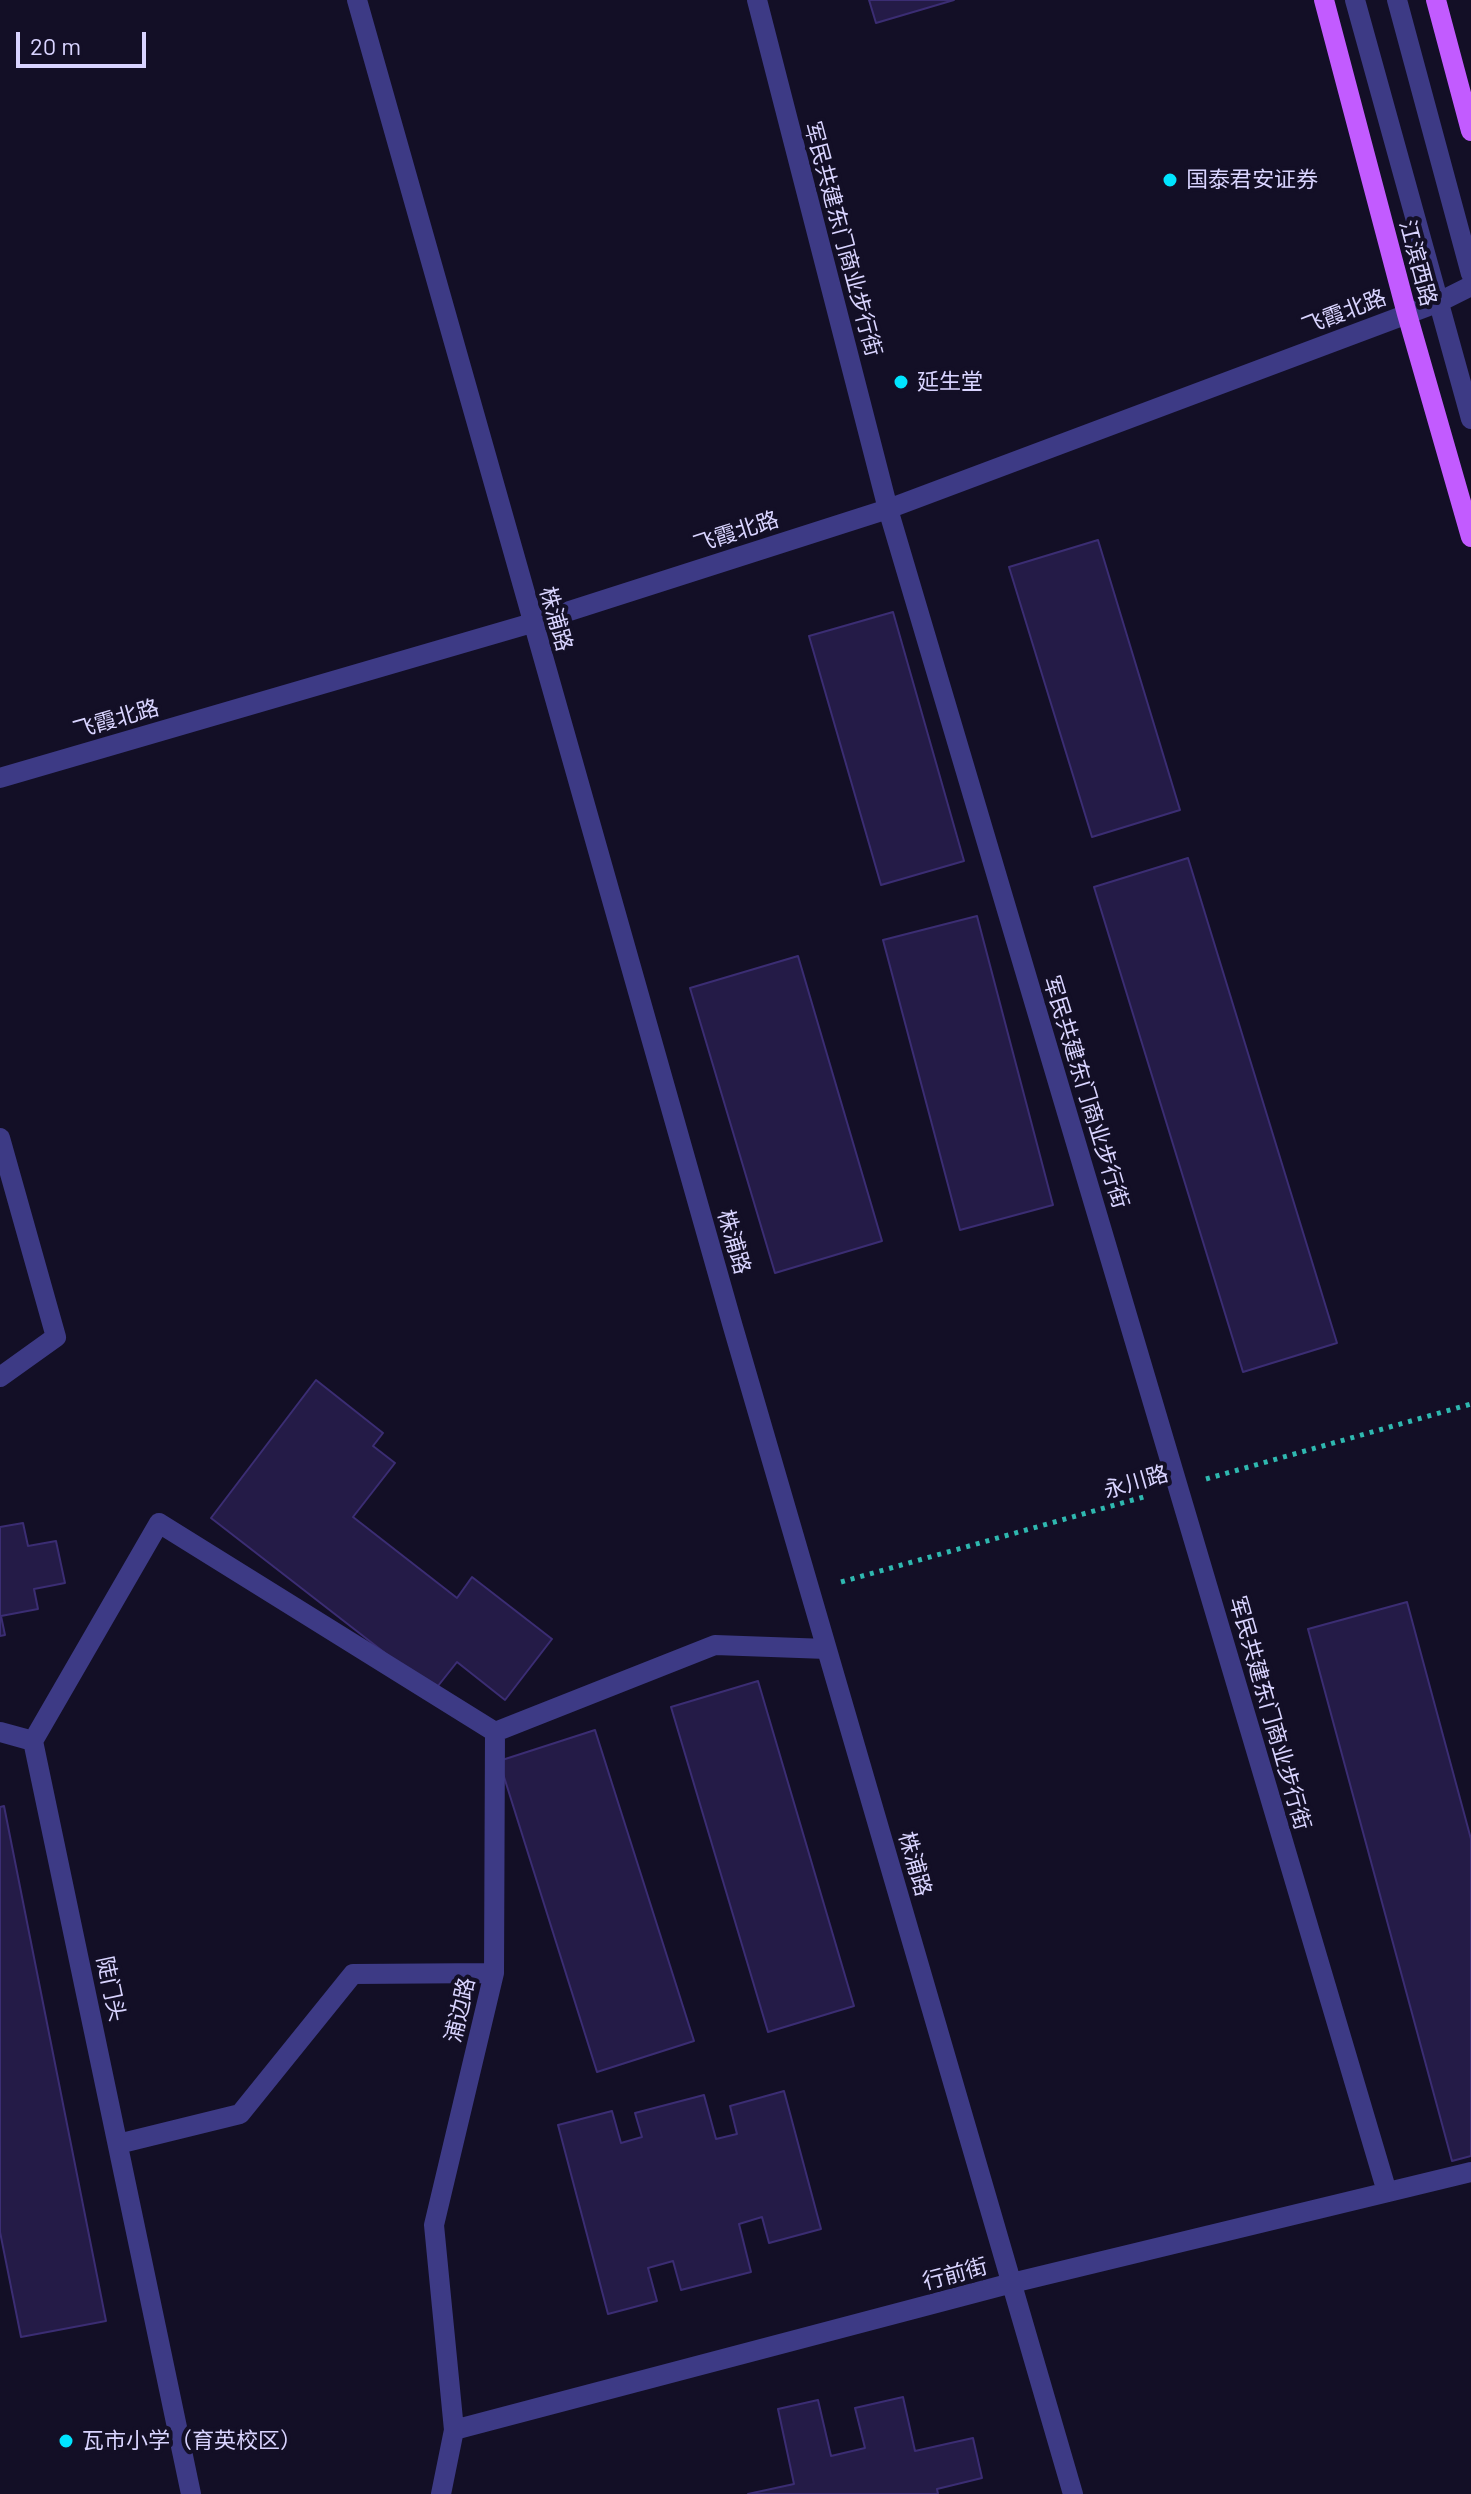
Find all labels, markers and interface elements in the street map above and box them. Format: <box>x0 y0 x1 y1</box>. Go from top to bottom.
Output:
scale bar <box>20 16 150 66</box>
text: 20 m <box>30 31 81 60</box>
street label: 军民共建东门商业步行街 <box>799 119 887 359</box>
place label: 国泰君安证券 <box>1186 167 1318 193</box>
marker: 国泰君安证券 <box>1161 171 1179 189</box>
street label: 江滨西路 <box>1394 217 1442 309</box>
street label: 飞霞北路 <box>1298 284 1390 340</box>
place label: 延生堂 <box>917 369 983 395</box>
marker: 延生堂 <box>892 373 910 391</box>
street label: 飞霞北路 <box>690 506 782 558</box>
street label: 株浦路 <box>534 584 578 654</box>
street label: 飞霞北路 <box>70 694 162 744</box>
street label: 军民共建东门商业步行街 <box>1038 972 1134 1212</box>
street label: 株浦路 <box>712 1207 756 1277</box>
street label: 永川路 <box>1101 1460 1171 1504</box>
street label: 军民共建东门商业步行街 <box>1224 1593 1316 1833</box>
street label: 株浦路 <box>893 1829 937 1899</box>
street label: 陡门头 <box>91 1954 131 2024</box>
street label: 浦边路 <box>440 1975 480 2045</box>
street label: 行前街 <box>920 2253 990 2295</box>
place label: 瓦市小学（育英校区） <box>82 2428 302 2454</box>
marker: 瓦市小学（育英校区） <box>57 2432 75 2450</box>

